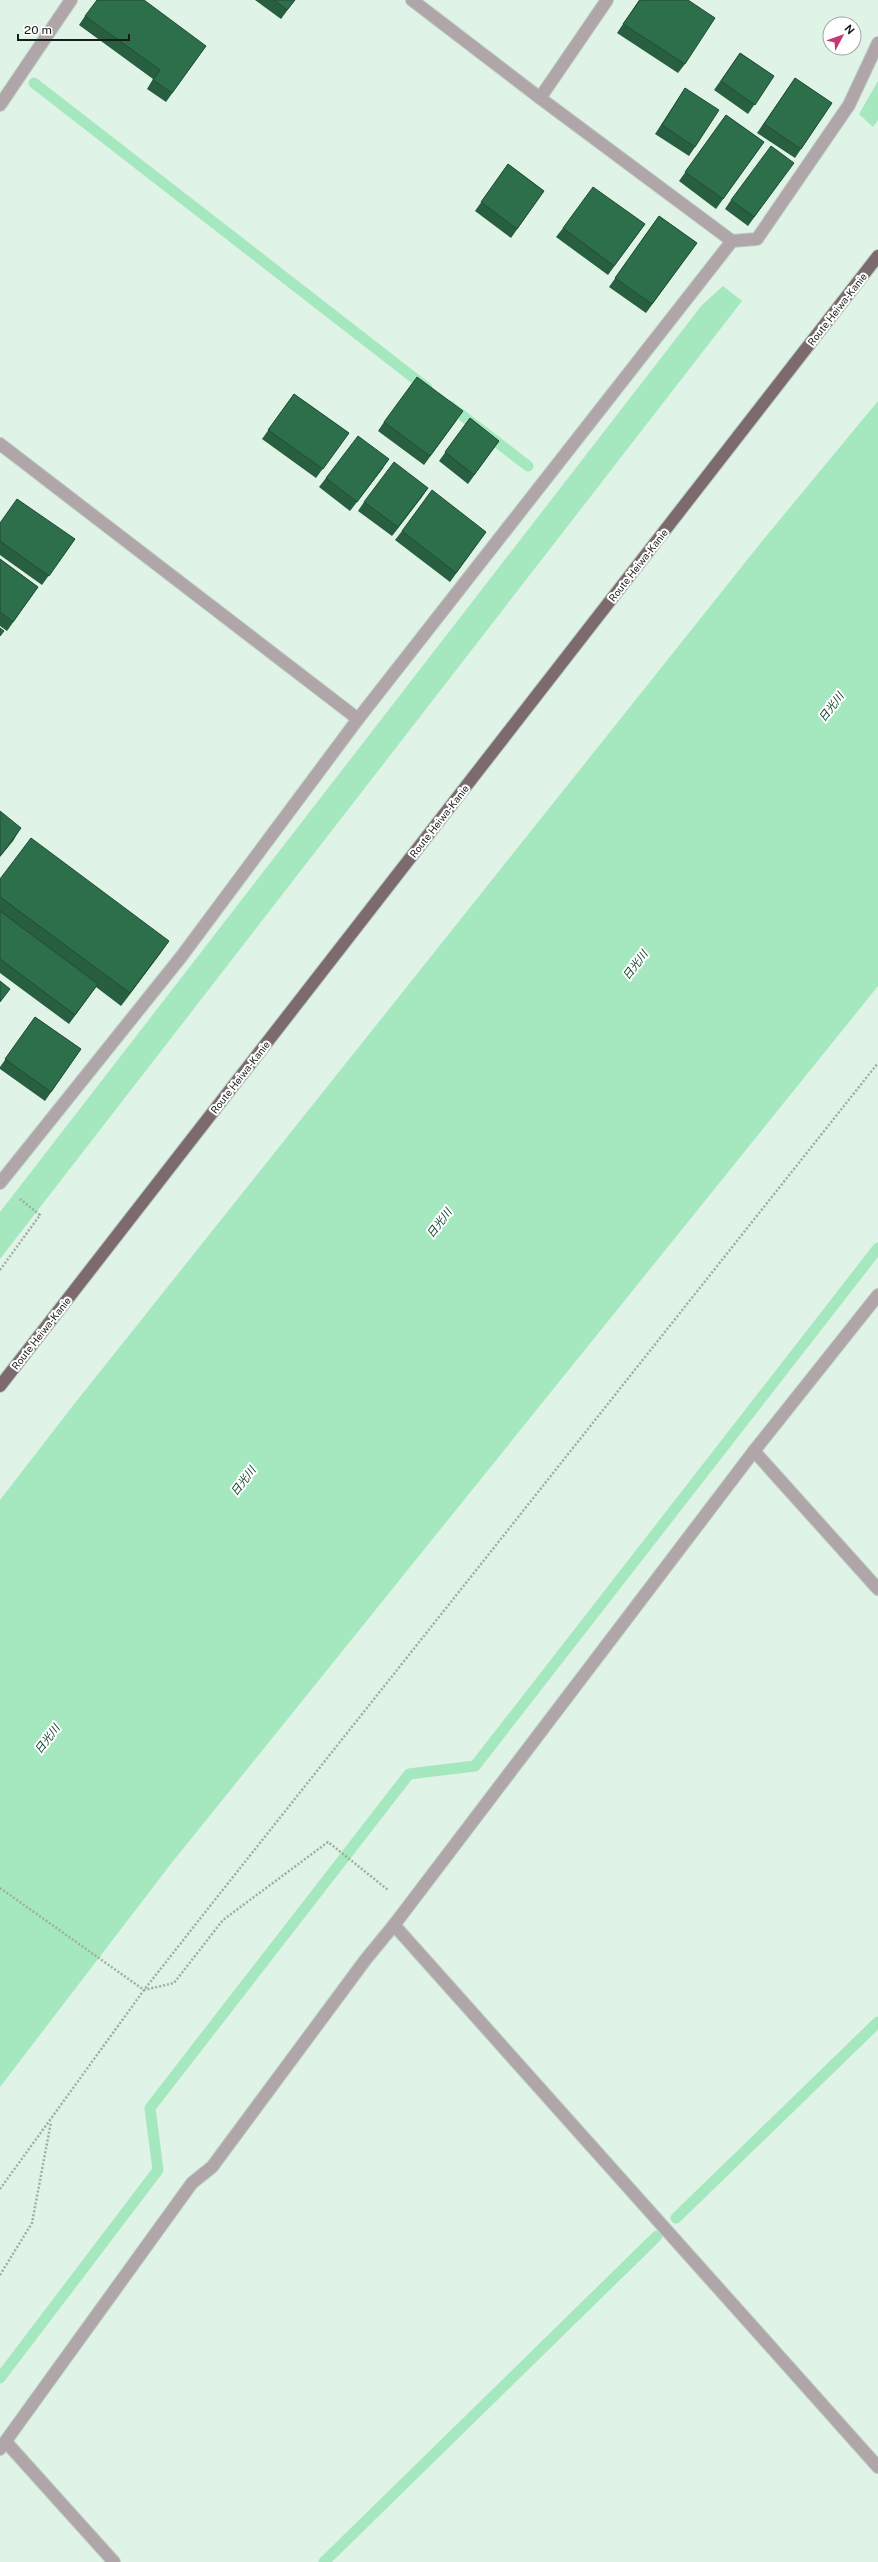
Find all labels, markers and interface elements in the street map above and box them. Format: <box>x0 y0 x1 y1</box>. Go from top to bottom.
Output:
scale bar <box>18 16 129 42</box>
north arrow <box>822 16 862 56</box>
text: N <box>842 22 857 37</box>
text: 20 m <box>24 23 52 37</box>
street label: Route Heiwa-Kanie <box>805 270 869 348</box>
street label: Route Heiwa-Kanie <box>606 526 670 604</box>
water label: 日光川 <box>816 689 846 724</box>
street label: Route Heiwa-Kanie <box>407 782 471 860</box>
water label: 日光川 <box>620 947 650 982</box>
street label: Route Heiwa-Kanie <box>208 1038 272 1116</box>
water label: 日光川 <box>424 1205 454 1240</box>
street label: Route Heiwa-Kanie <box>9 1294 73 1372</box>
water label: 日光川 <box>228 1463 258 1498</box>
water label: 日光川 <box>32 1721 62 1756</box>

